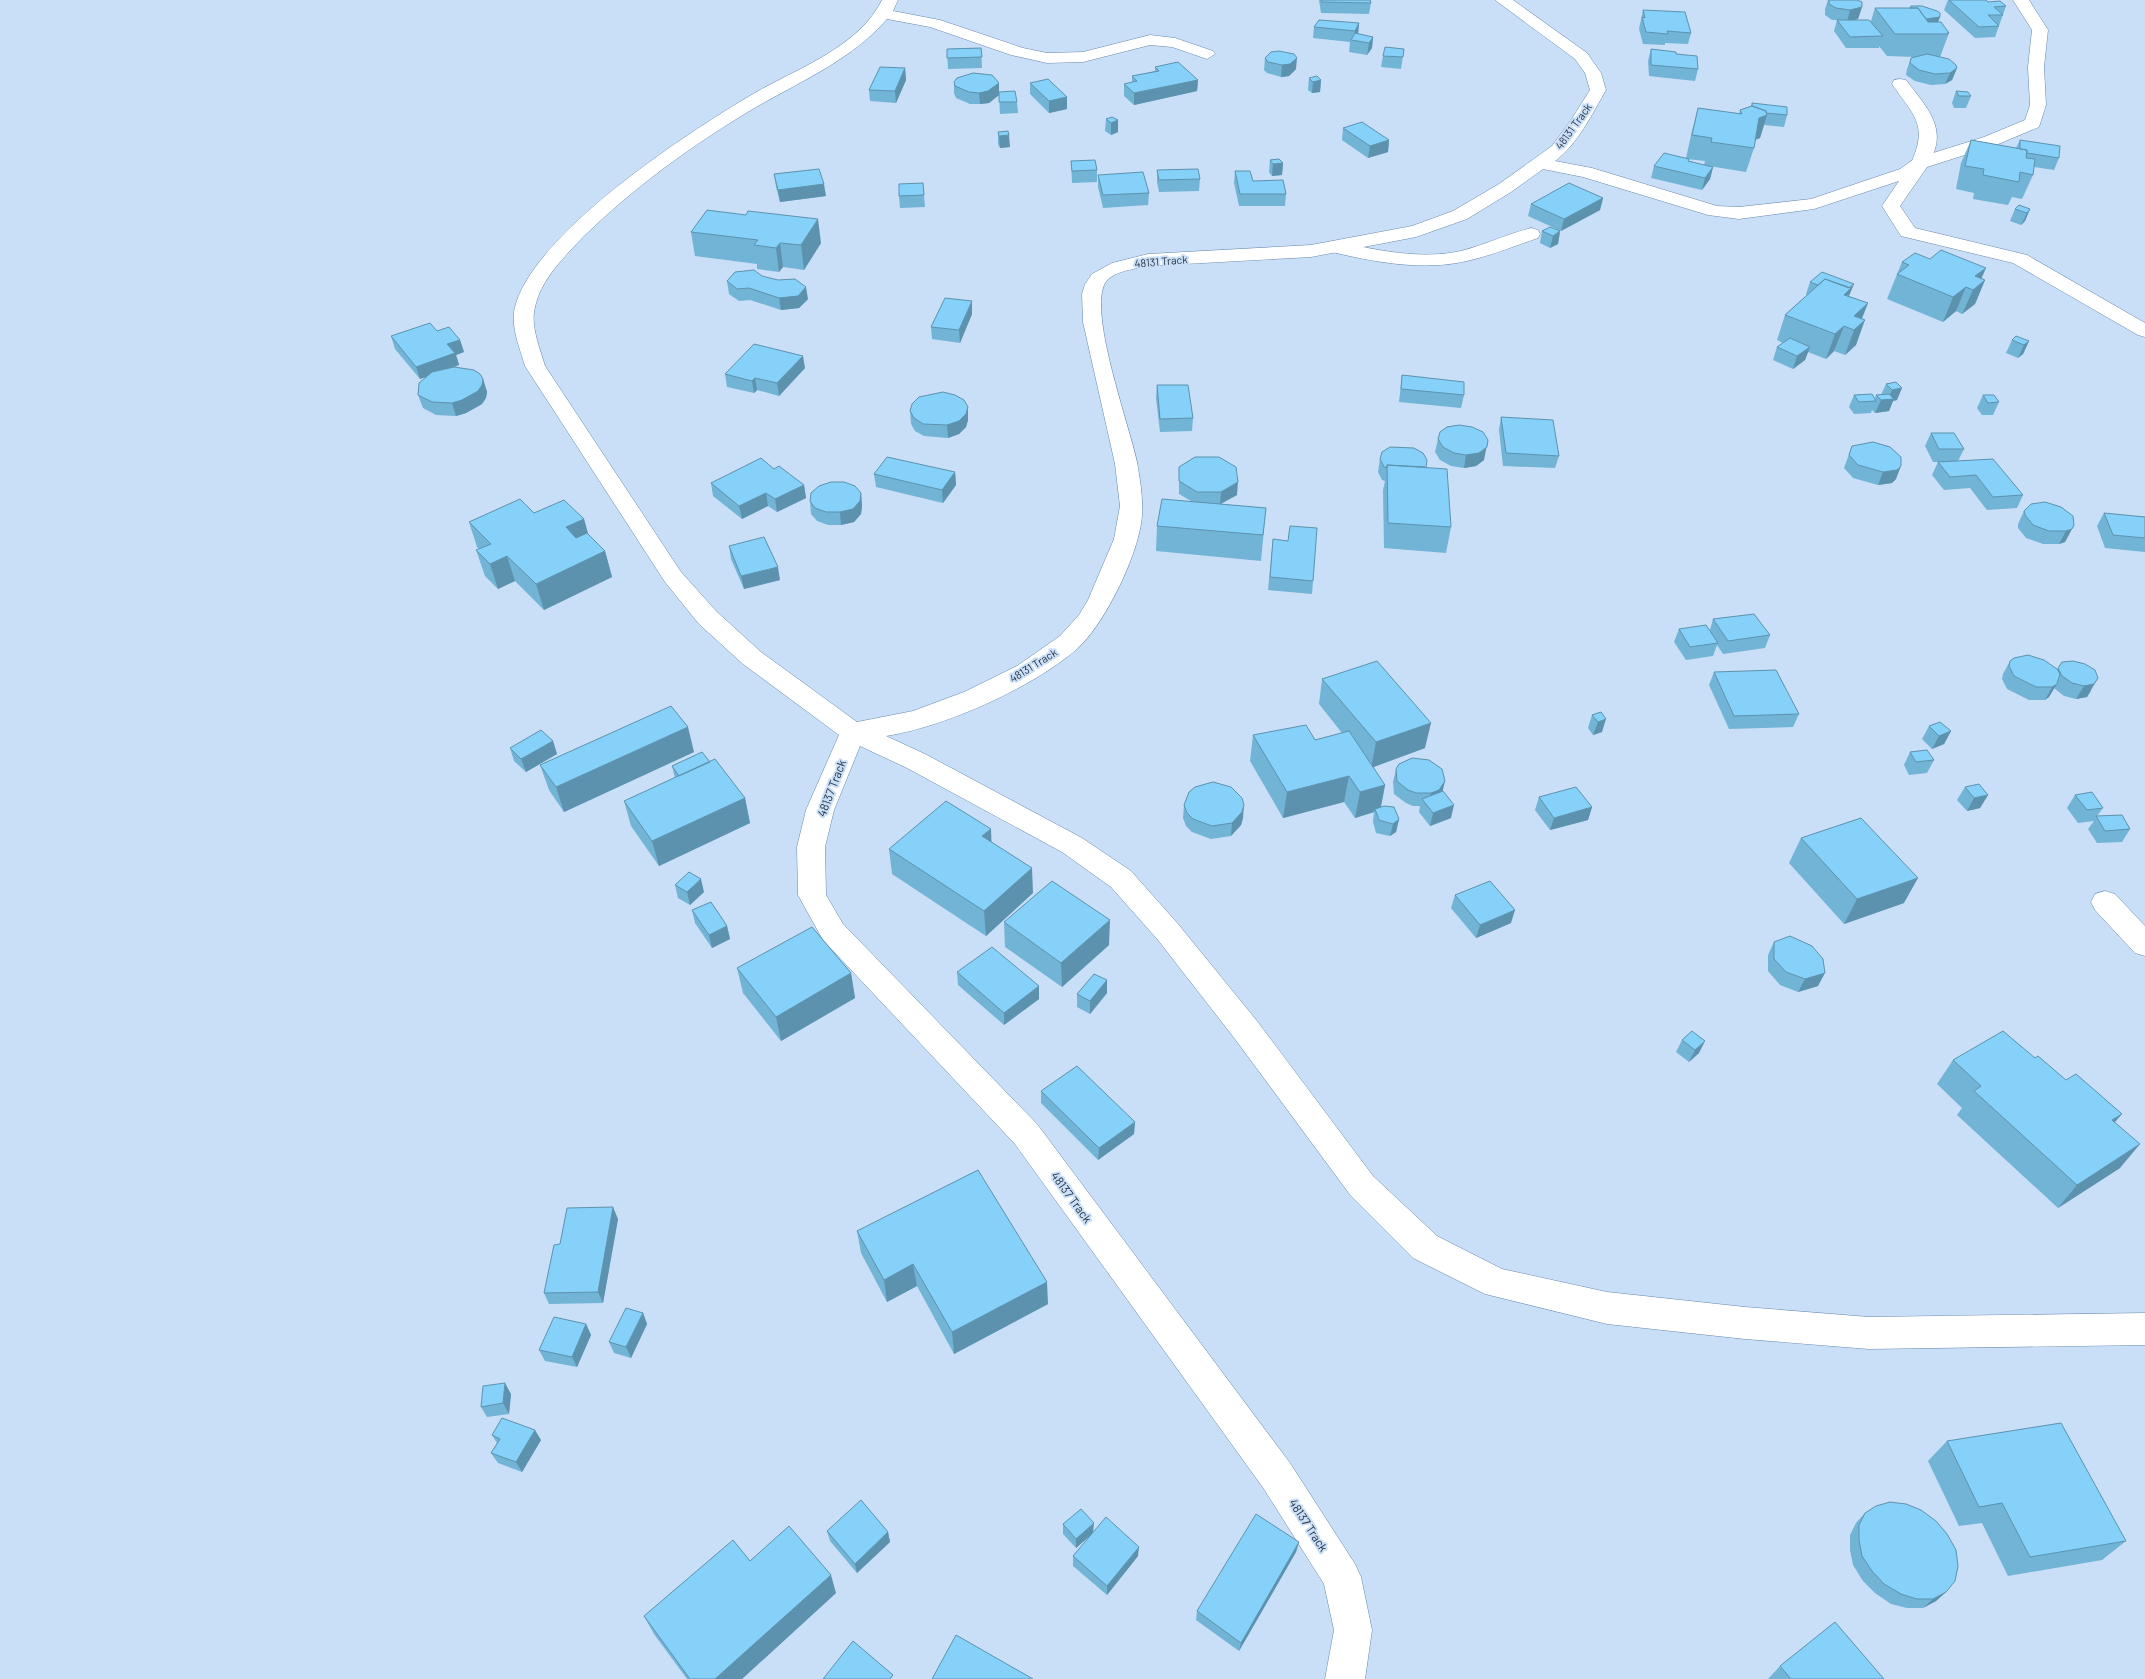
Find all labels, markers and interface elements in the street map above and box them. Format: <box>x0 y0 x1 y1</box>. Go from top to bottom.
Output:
street label: 48131 Track <box>1552 100 1594 151</box>
street label: 48131 Track <box>1134 252 1189 270</box>
street label: 48131 Track <box>1007 645 1060 685</box>
street label: 48137 Track <box>814 758 848 818</box>
street label: 48137 Track <box>1049 1169 1095 1225</box>
street label: 48137 Track <box>1287 1496 1331 1554</box>

